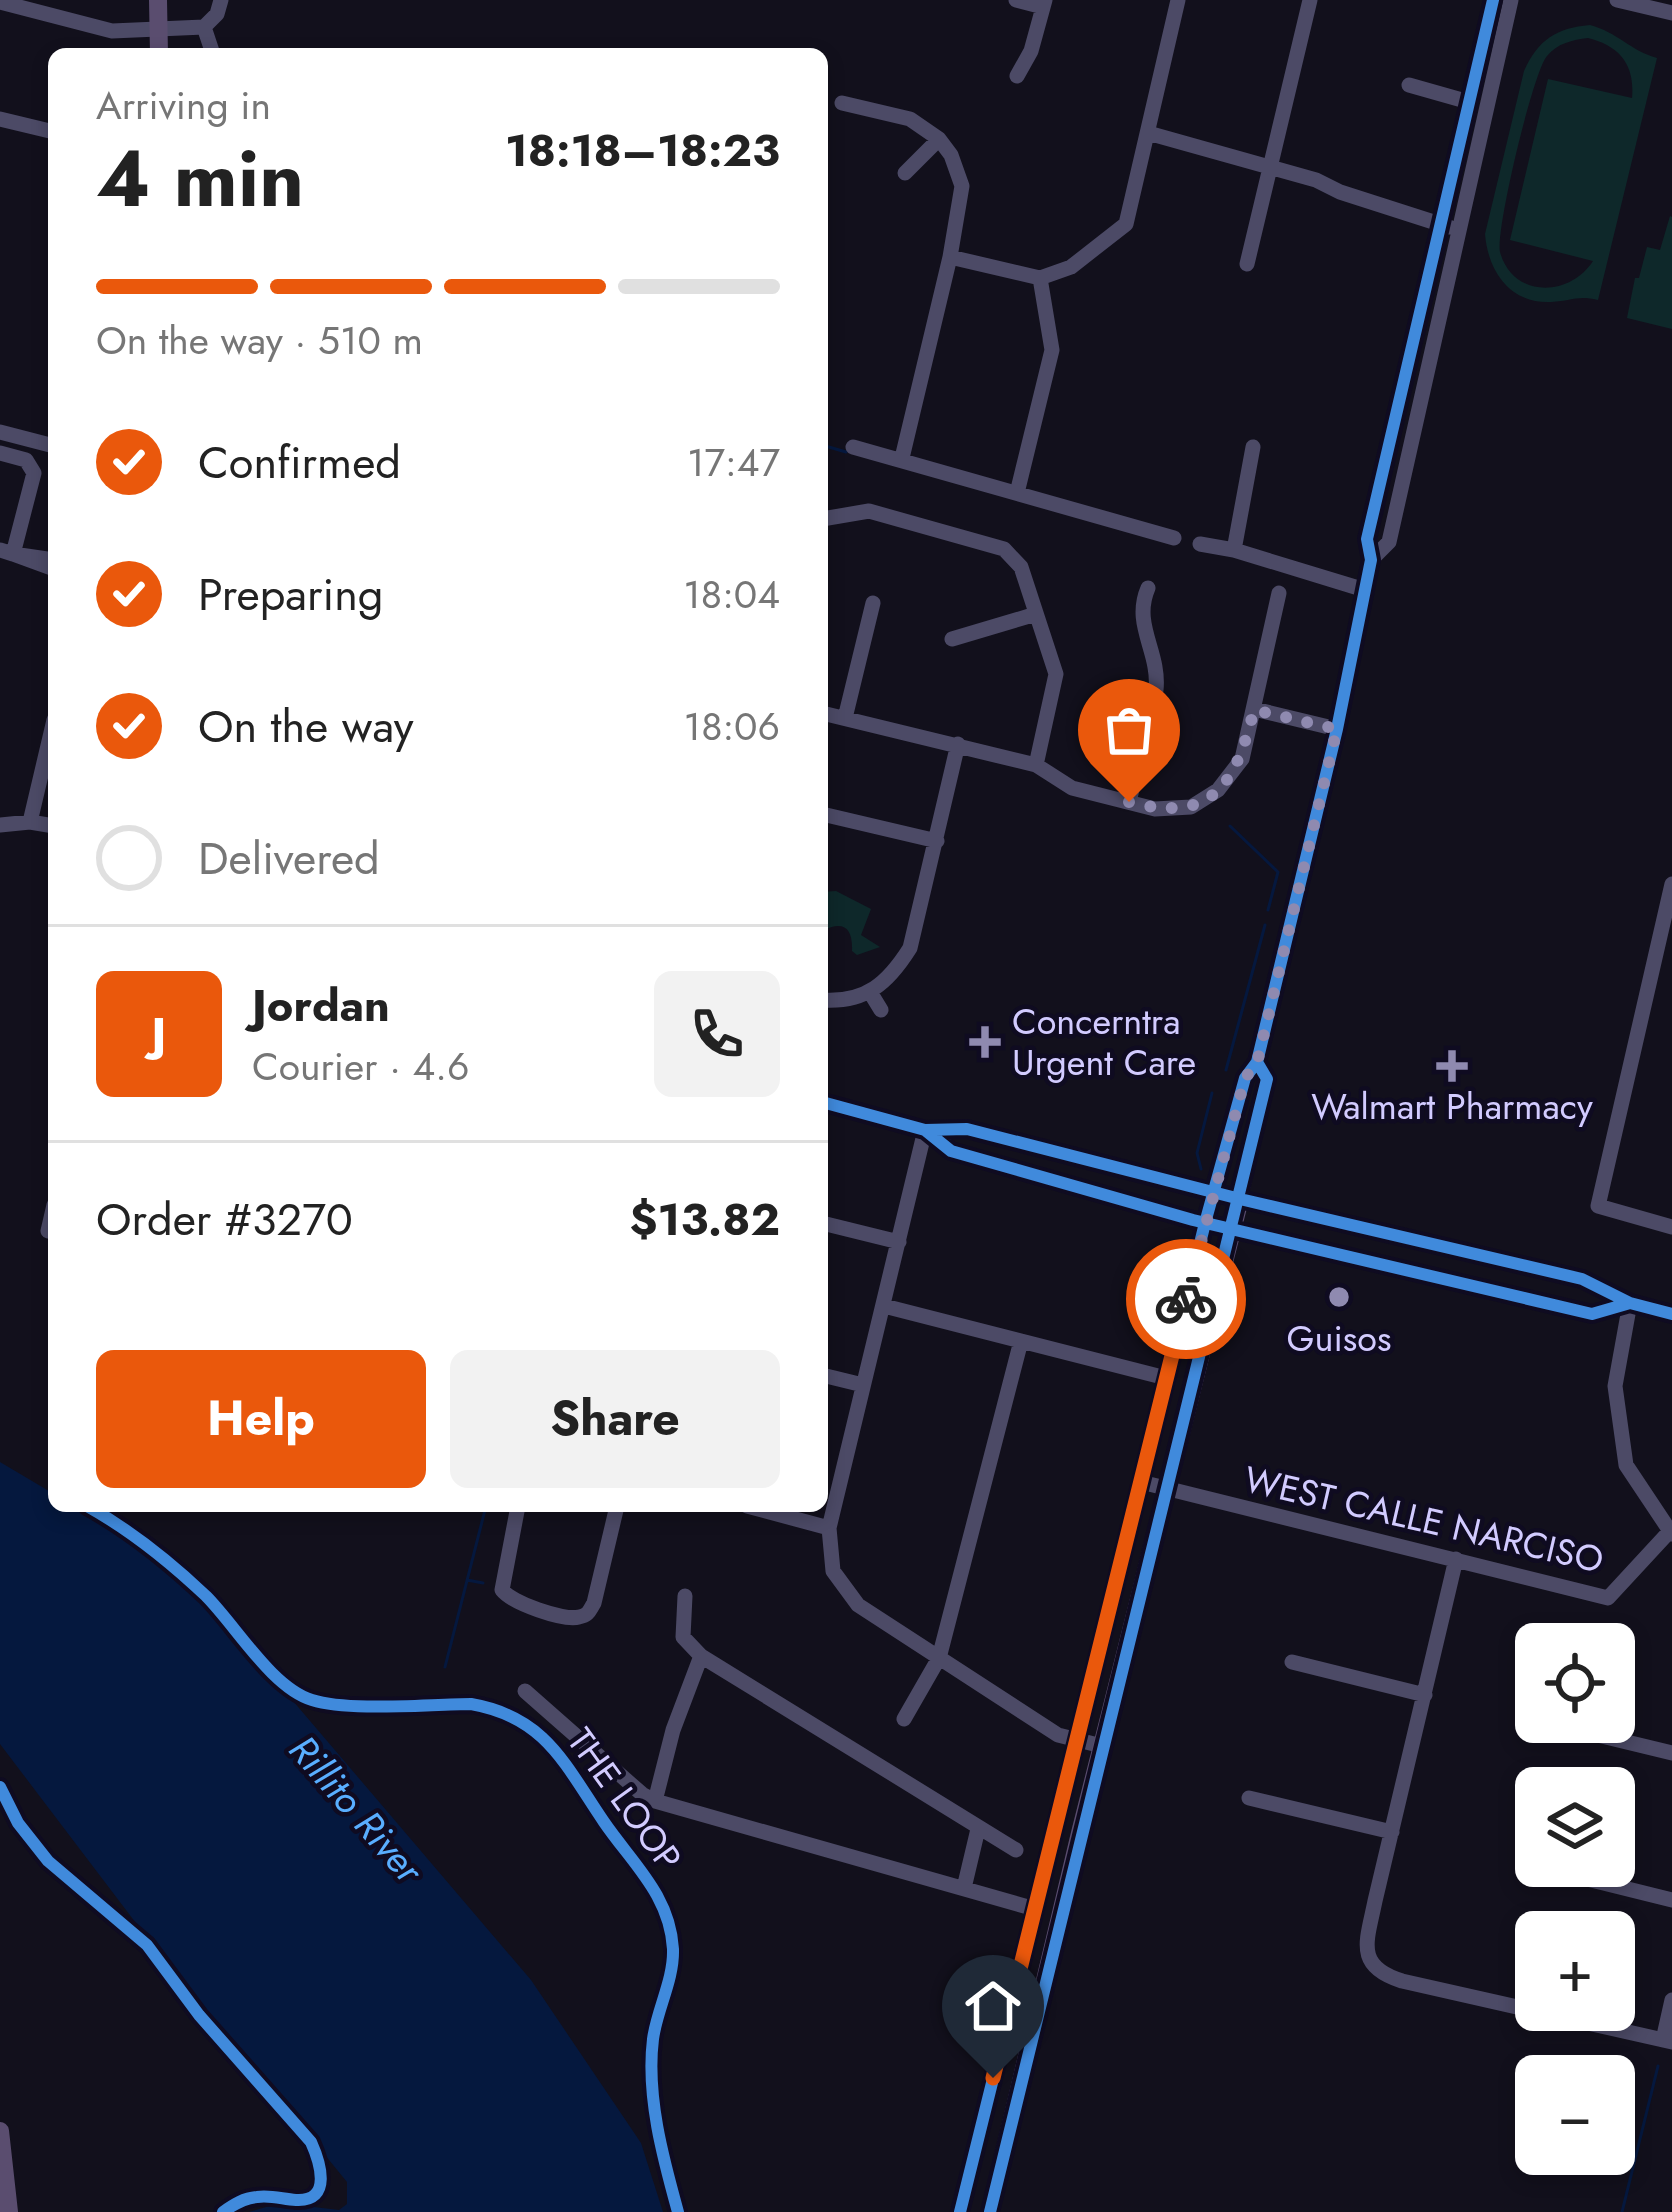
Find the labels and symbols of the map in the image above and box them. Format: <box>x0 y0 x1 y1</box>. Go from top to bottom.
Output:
pin <box>1078 679 1180 802</box>
place label: Concerntra Urgent Care <box>1012 995 1196 1088</box>
marker: Concerntra Urgent Care <box>969 1026 1001 1058</box>
marker: Walmart Pharmacy <box>1439 1053 1465 1079</box>
place label: Walmart Pharmacy <box>1311 1080 1593 1132</box>
courier <box>1126 1239 1246 1359</box>
marker: Guisos <box>1326 1284 1352 1310</box>
place label: Guisos <box>1287 1312 1391 1364</box>
street label: WEST CALLE NARCISO <box>1239 1452 1609 1586</box>
street label: THE LOOP <box>556 1717 694 1881</box>
water label: Rillito River <box>276 1723 438 1897</box>
pin <box>942 1955 1044 2078</box>

